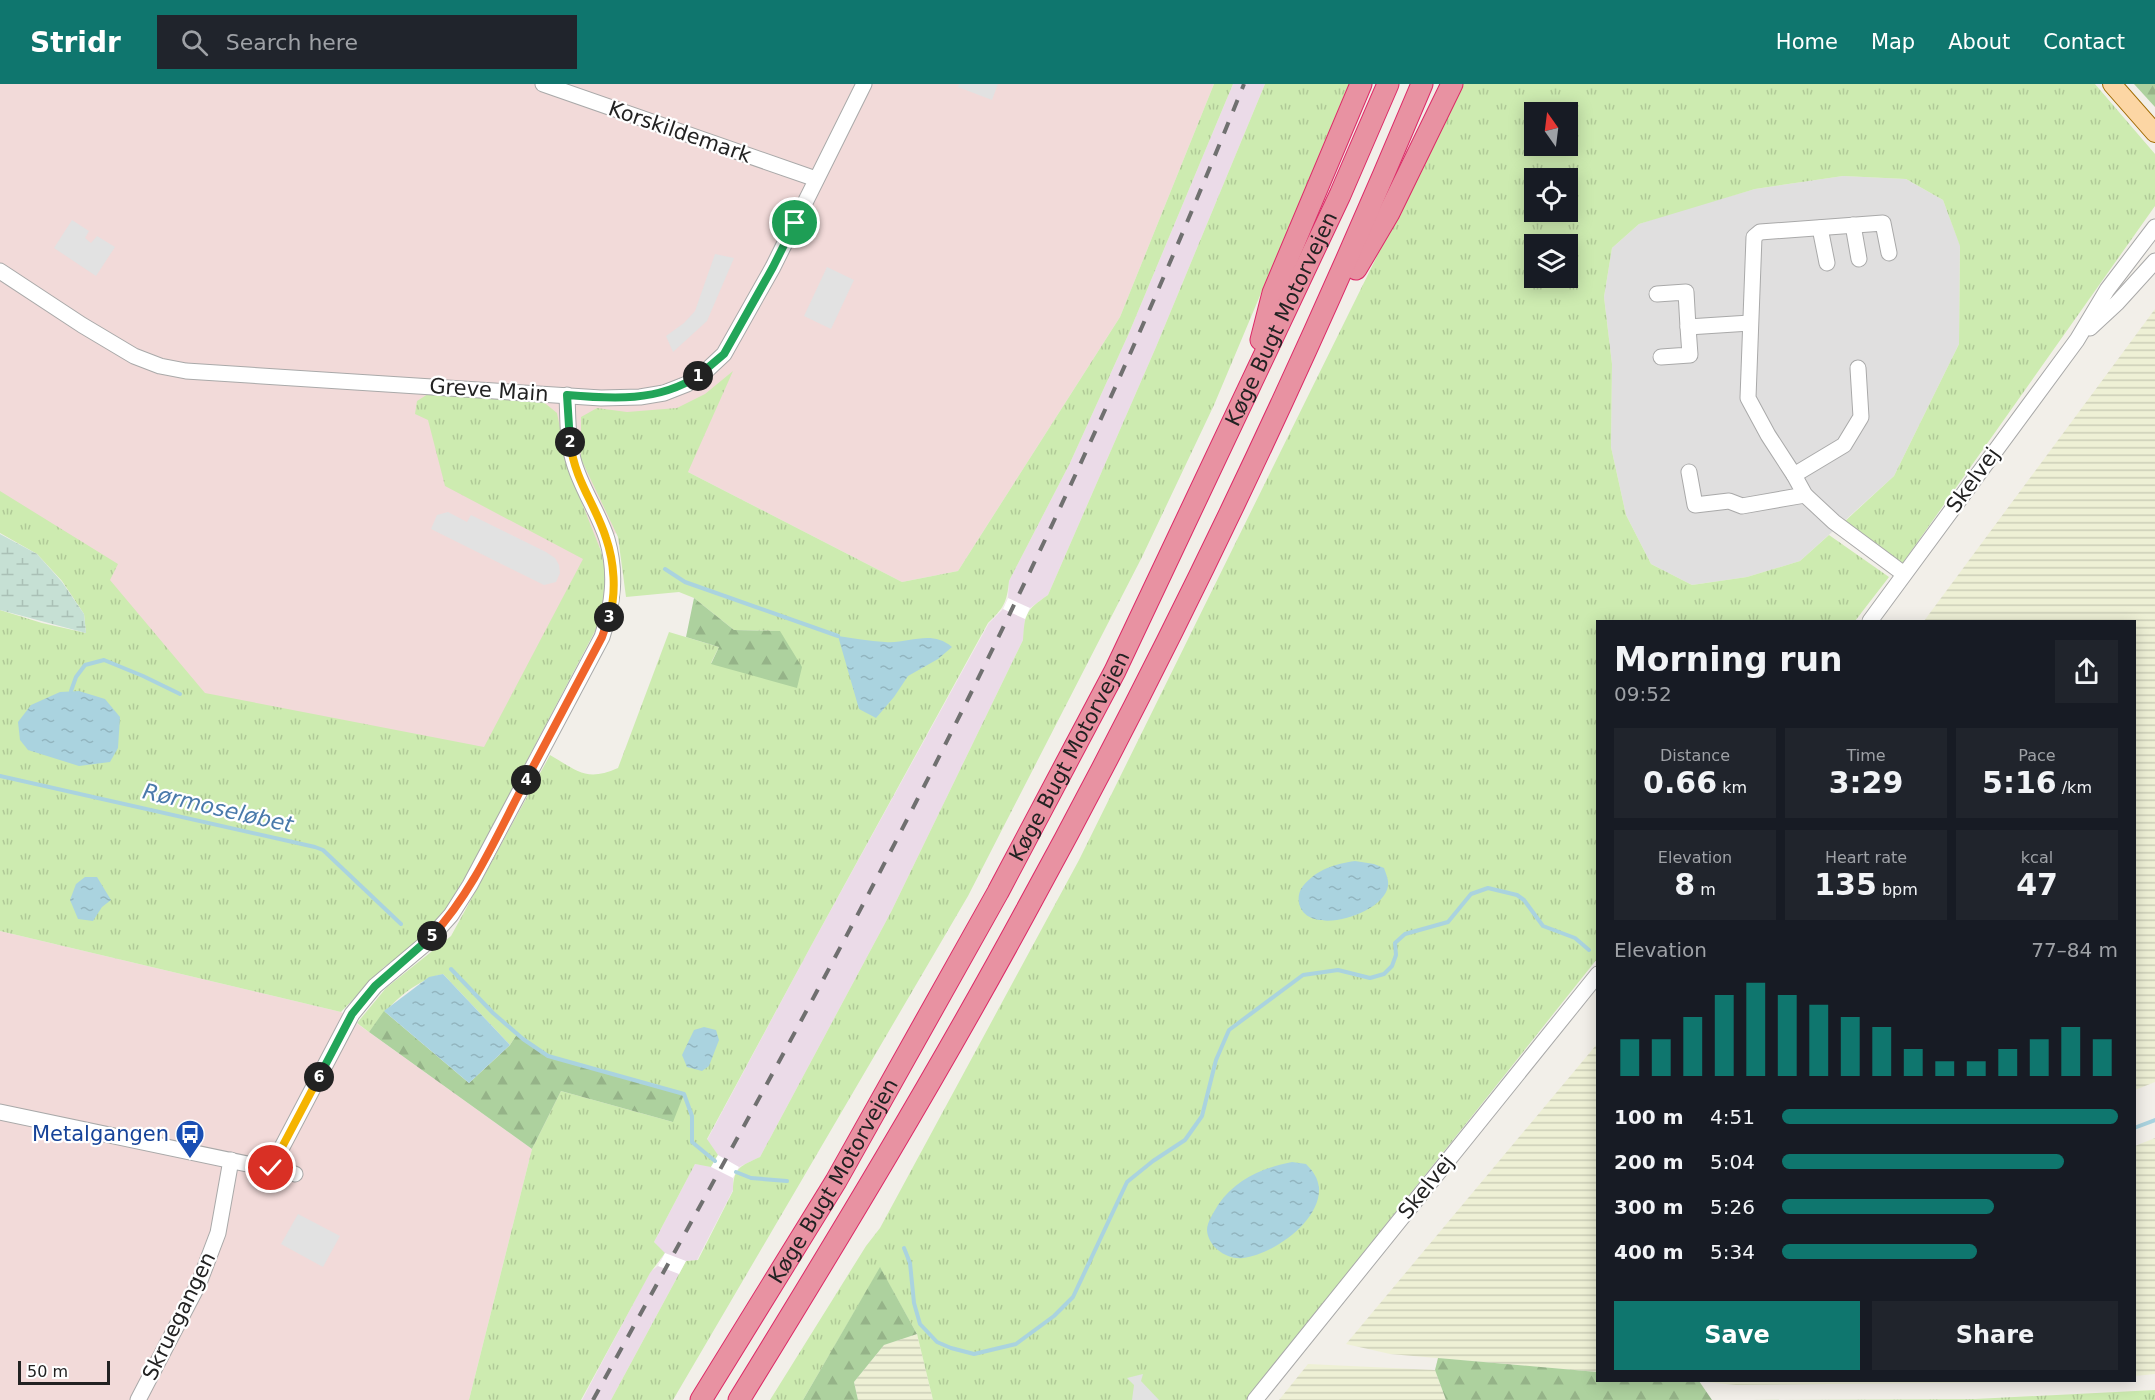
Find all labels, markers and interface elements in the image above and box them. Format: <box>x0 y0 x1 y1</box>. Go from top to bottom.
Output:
search box <box>157 15 577 69</box>
text: Stridr <box>30 26 121 59</box>
icon: search <box>178 26 211 59</box>
text: Search here <box>226 30 358 55</box>
text: Home <box>1776 30 1838 54</box>
text: Map <box>1871 30 1915 54</box>
text: About <box>1948 30 2010 54</box>
text: Contact <box>2043 30 2125 54</box>
street label: Korskildemark <box>605 96 755 168</box>
north arrow <box>1524 102 1578 156</box>
map controls <box>1524 102 1578 288</box>
button: locate <box>1524 168 1578 222</box>
pin <box>769 197 820 248</box>
icon: arrive <box>778 206 811 239</box>
street label: Køge Bugt Motorvejen <box>1221 208 1342 430</box>
button: layers <box>1524 234 1578 288</box>
pin: 1 <box>683 361 713 391</box>
text: 1 <box>692 366 704 385</box>
street label: Greve Main <box>429 374 549 406</box>
pin: 2 <box>555 427 585 457</box>
text: 2 <box>564 432 576 451</box>
street label: Skelvej <box>1941 443 2005 517</box>
pin: 3 <box>594 602 624 632</box>
text: 3 <box>603 607 615 626</box>
text: Morning run <box>1614 640 1842 679</box>
button: share <box>2055 640 2118 703</box>
street label: Køge Bugt Motorvejen <box>1004 648 1134 865</box>
text: 09:52 <box>1614 682 1672 706</box>
text: Distance <box>1660 746 1730 765</box>
text: Time <box>1846 746 1886 765</box>
text: Pace <box>2018 746 2056 765</box>
pin: 4 <box>511 765 541 795</box>
text: 0.66 <box>1643 765 1717 800</box>
text: 3:29 <box>1829 765 1903 800</box>
text: 5:16 <box>1982 765 2057 800</box>
text: 4 <box>520 770 532 789</box>
text: km <box>1717 778 1747 797</box>
text: /km <box>2057 778 2092 797</box>
water label: Rørmoseløbet <box>140 779 297 838</box>
text: Elevation <box>1658 848 1732 867</box>
text: Heart rate <box>1825 848 1907 867</box>
text: kcal <box>2021 848 2053 867</box>
text: 8 <box>1674 867 1695 902</box>
text: 135 <box>1814 867 1877 902</box>
text: 47 <box>2016 867 2058 902</box>
text: m <box>1695 880 1716 899</box>
text: bpm <box>1877 880 1918 899</box>
pin: 5 <box>417 921 447 951</box>
text: 5 <box>426 926 438 945</box>
text: Elevation <box>1614 938 1707 962</box>
text: 77–84 m <box>2031 938 2118 962</box>
pin: 6 <box>304 1062 334 1092</box>
text: 6 <box>313 1067 325 1086</box>
street label: Køge Bugt Motorvejen <box>764 1074 903 1288</box>
text: 100 m <box>1614 1105 1684 1129</box>
text: 4:51 <box>1710 1105 1755 1129</box>
bus stop icon: Metalgangen <box>174 1118 206 1160</box>
place label: Metalgangen <box>32 1122 169 1146</box>
pin <box>245 1142 296 1193</box>
street label: Skelvej <box>1393 1150 1459 1224</box>
text: 200 m <box>1614 1150 1684 1174</box>
text: 5:04 <box>1710 1150 1755 1174</box>
icon: check <box>254 1151 287 1184</box>
text: 300 m <box>1614 1195 1684 1219</box>
text: 5:26 <box>1710 1195 1755 1219</box>
text: 400 m <box>1614 1240 1684 1264</box>
text: 5:34 <box>1710 1240 1755 1264</box>
street label: Skruegangen <box>138 1248 220 1384</box>
button: Save <box>1614 1301 1860 1370</box>
button: Share <box>1872 1301 2118 1370</box>
scale bar <box>18 1358 110 1386</box>
text: 50 m <box>27 1362 68 1381</box>

